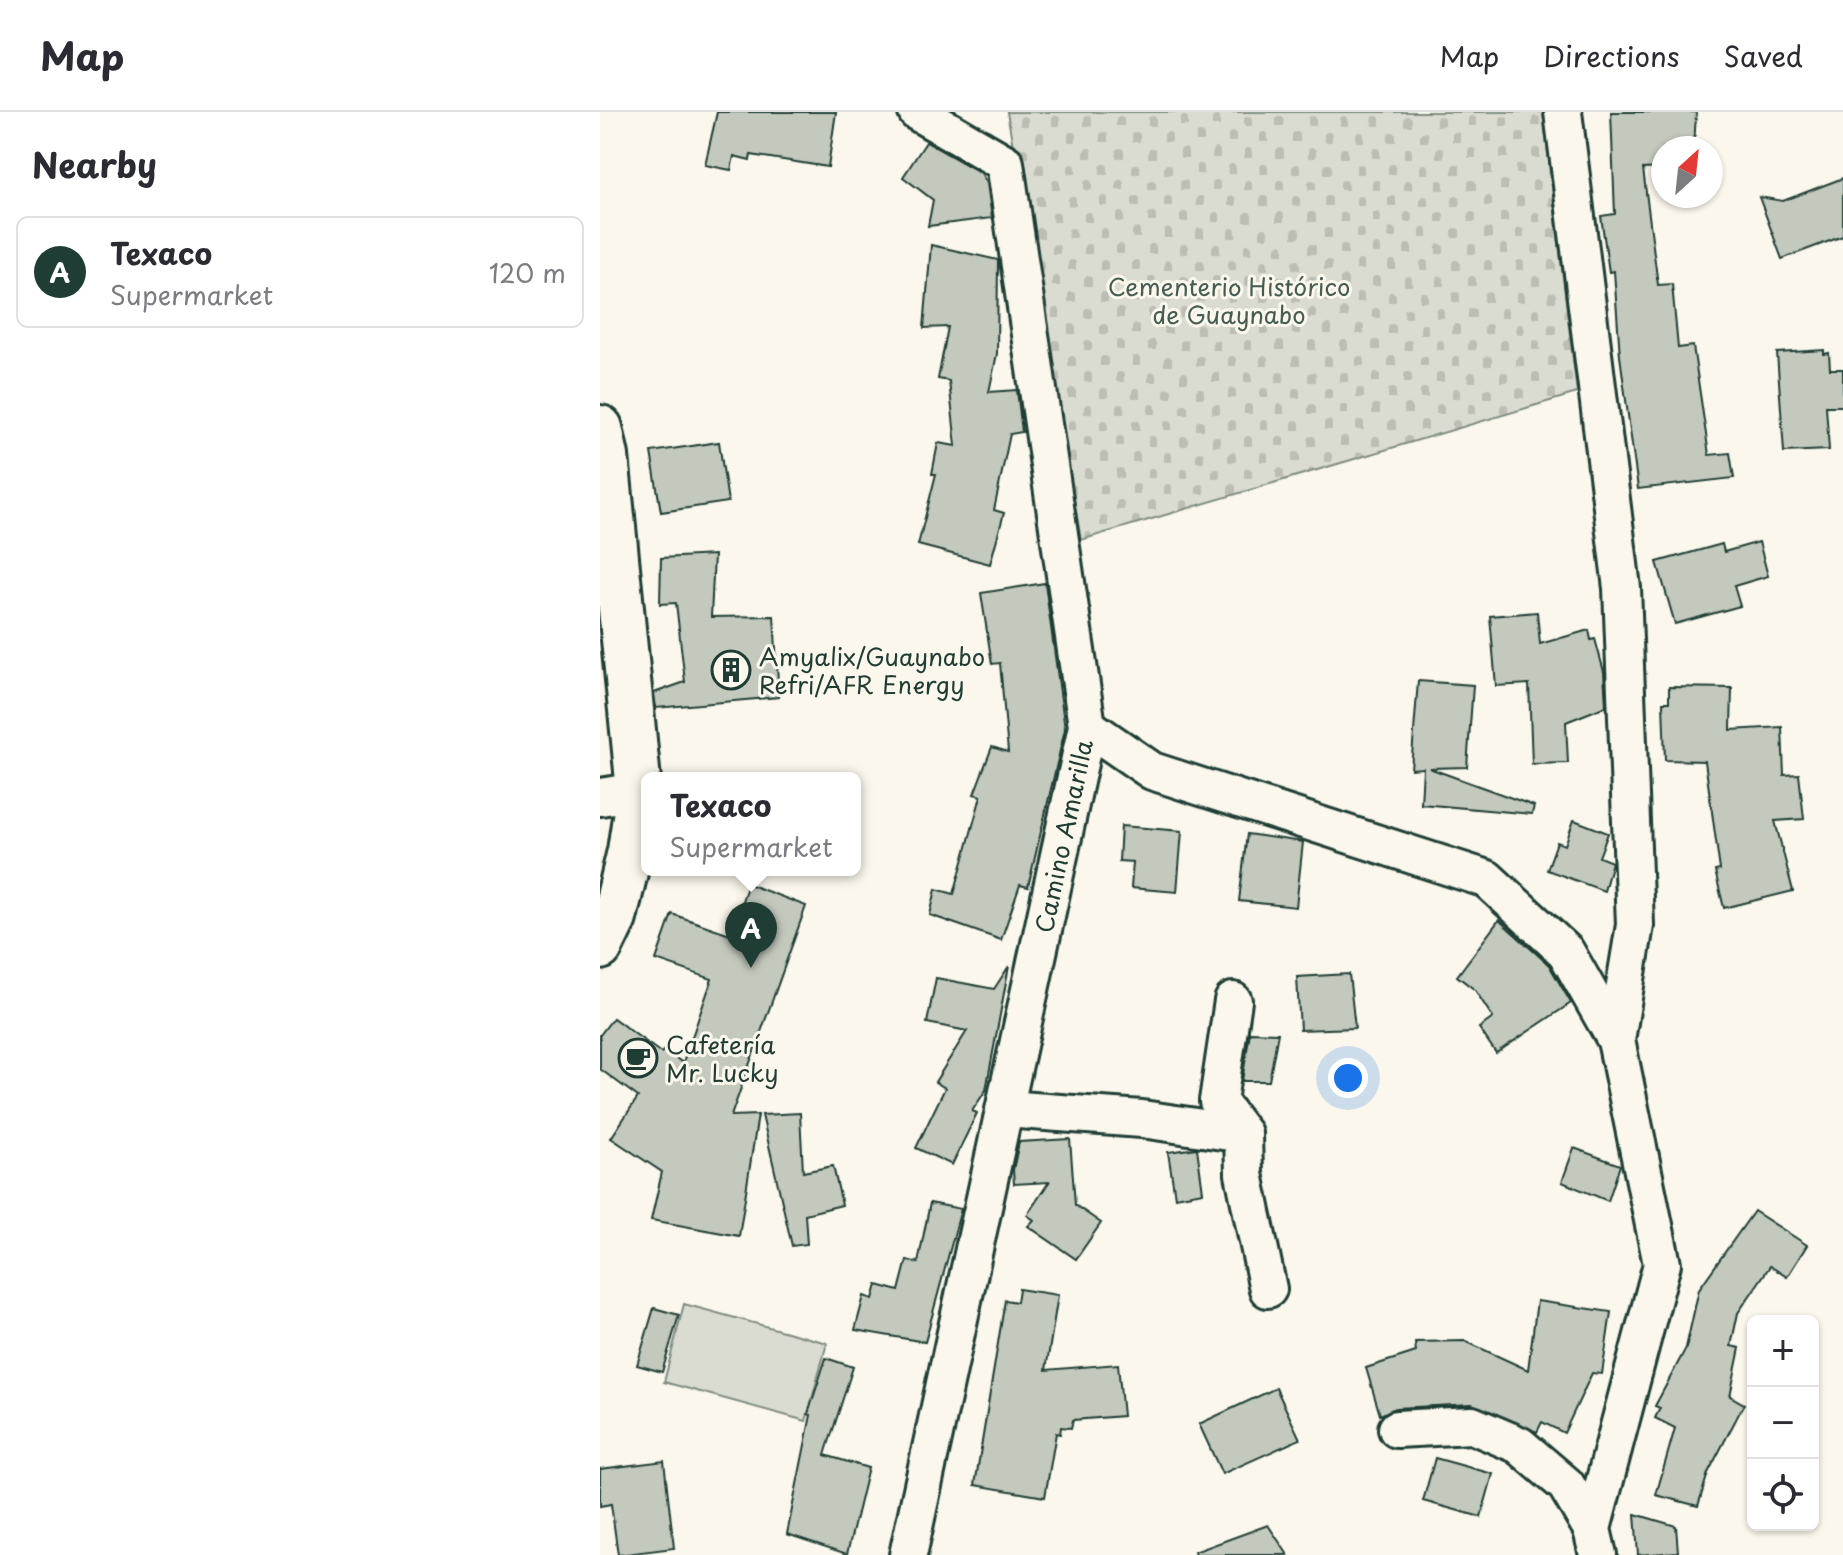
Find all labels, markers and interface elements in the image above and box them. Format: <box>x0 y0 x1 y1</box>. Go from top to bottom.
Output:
text: Map <box>40 27 124 84</box>
text: Map <box>1440 34 1499 77</box>
text: Directions <box>1543 34 1680 77</box>
text: Saved <box>1724 34 1803 77</box>
north arrow <box>1651 136 1723 208</box>
text: Nearby <box>32 138 157 190</box>
text: Texaco <box>110 230 212 275</box>
text: A <box>50 253 70 292</box>
text: 120 m <box>489 253 566 292</box>
park label: Cementerio Histórico de Guaynabo <box>1108 268 1350 332</box>
text: Supermarket <box>110 275 273 314</box>
place label: Amyalix/Guaynabo Refri/AFR Energy <box>759 638 985 702</box>
building icon: Amyalix/Guaynabo Refri/AFR Energy <box>710 649 752 691</box>
street label: Camino Amarilla <box>1025 736 1101 936</box>
popup <box>641 772 861 876</box>
text: Texaco <box>669 782 772 827</box>
text: Supermarket <box>669 827 833 866</box>
pin: A <box>725 902 777 968</box>
place label: Cafetería Mr. Lucky <box>666 1026 778 1090</box>
cafe icon: Cafetería Mr. Lucky <box>617 1037 659 1079</box>
your location <box>1328 1058 1368 1098</box>
map controls <box>1747 1315 1819 1531</box>
button: + <box>1747 1315 1819 1387</box>
button: − <box>1747 1387 1819 1459</box>
button: locate <box>1747 1459 1819 1531</box>

